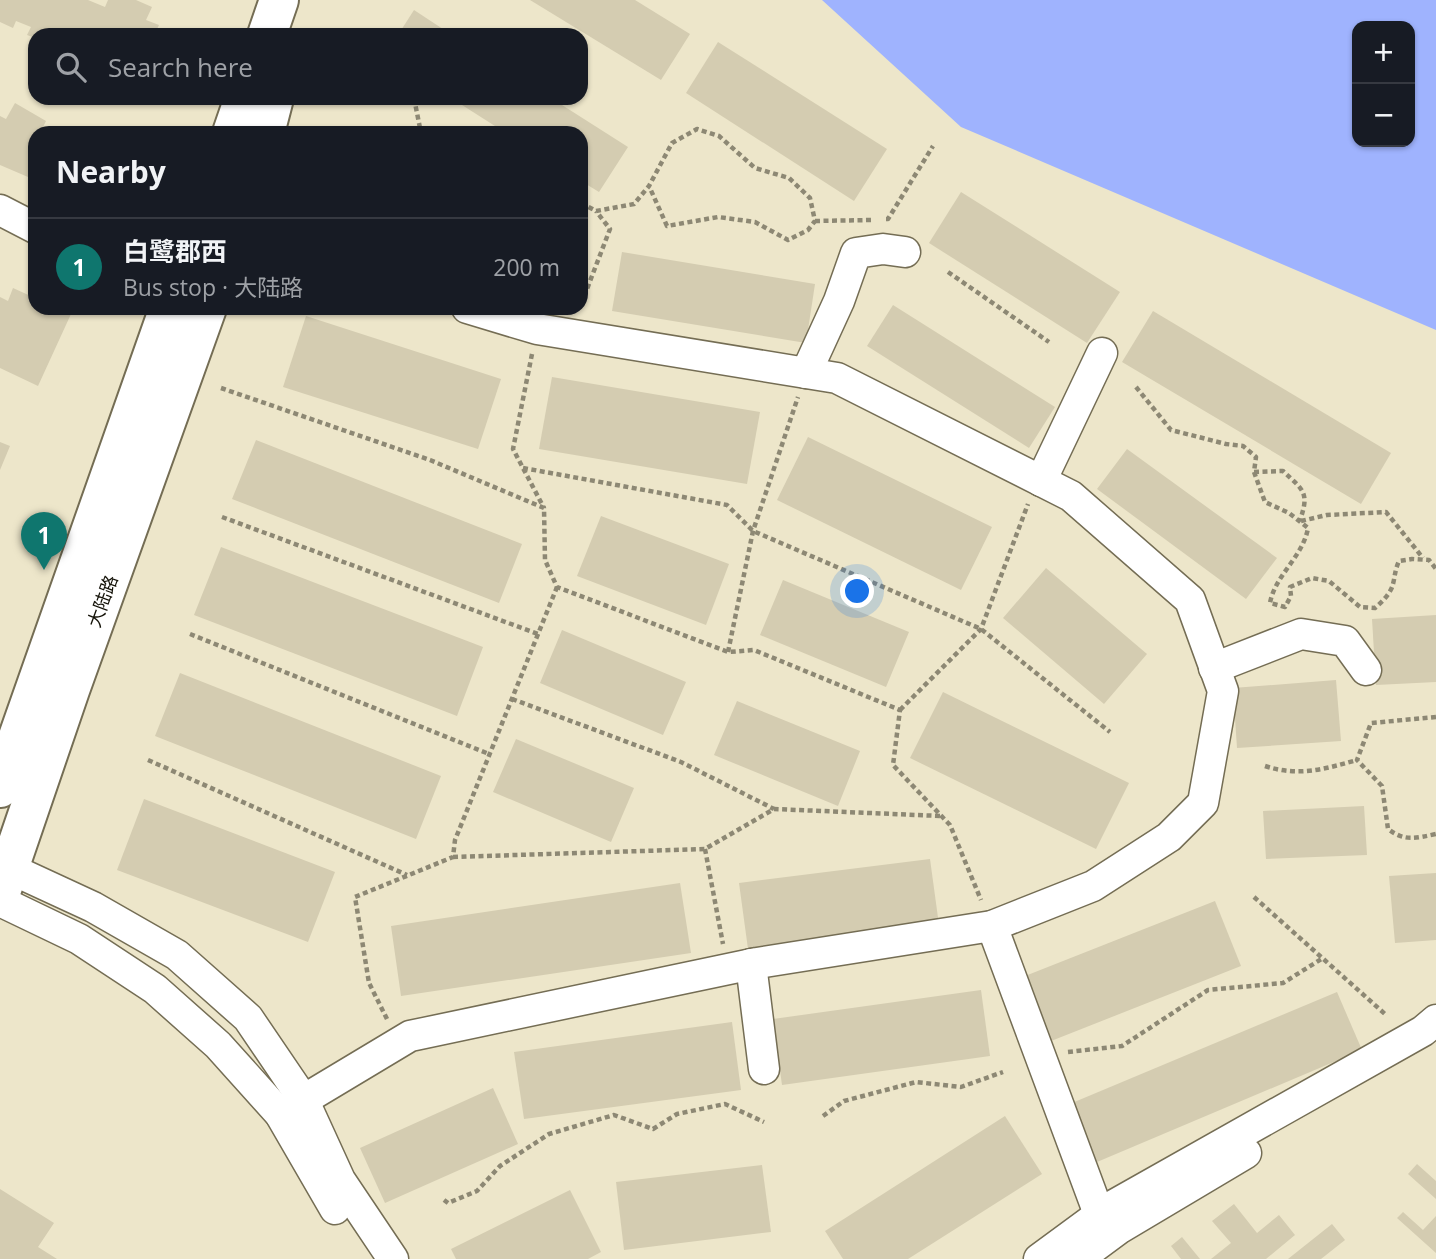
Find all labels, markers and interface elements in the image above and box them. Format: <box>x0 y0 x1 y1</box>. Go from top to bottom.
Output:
map controls <box>1352 21 1415 147</box>
button: + <box>1352 21 1415 84</box>
search box <box>28 28 588 105</box>
icon: search <box>52 48 90 86</box>
text: Search here <box>108 49 253 85</box>
button: − <box>1352 84 1415 147</box>
text: Nearby <box>56 151 166 192</box>
text: 白鹭郡西 <box>123 233 227 269</box>
text: 1 <box>72 251 86 283</box>
text: 200 m <box>493 251 560 283</box>
text: Bus stop · 大陆路 <box>123 271 303 303</box>
pin: 1 <box>21 512 67 570</box>
street label: 大陆路 <box>81 572 123 630</box>
your location <box>840 574 874 608</box>

